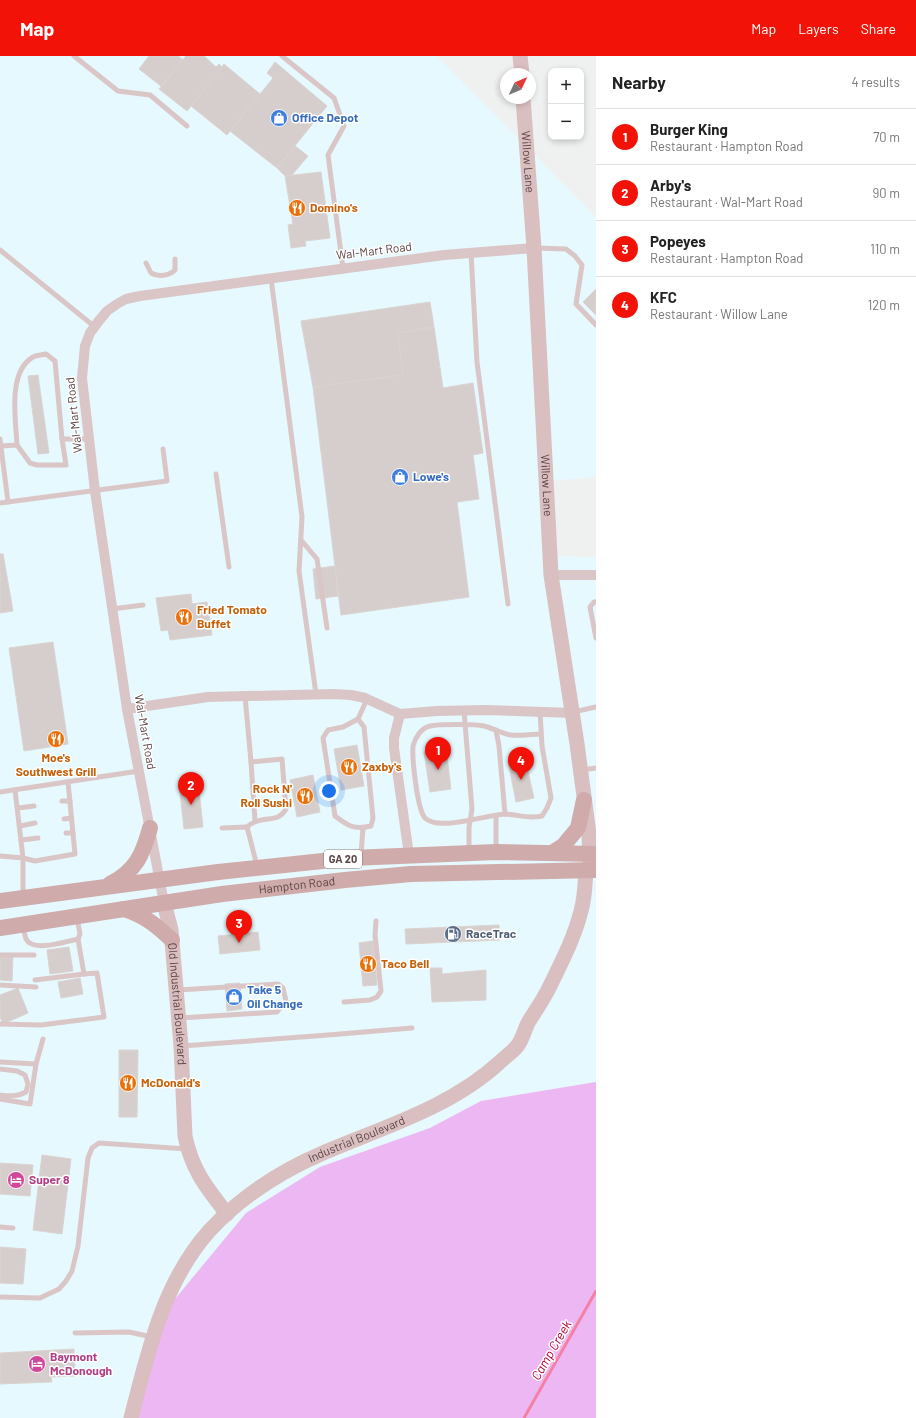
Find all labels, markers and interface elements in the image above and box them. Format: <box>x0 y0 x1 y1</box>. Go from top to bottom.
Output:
text: Map <box>20 17 54 40</box>
text: Map <box>751 20 776 37</box>
text: Layers <box>798 20 839 37</box>
text: Share <box>861 20 896 37</box>
north arrow <box>500 68 536 104</box>
map controls <box>548 68 584 140</box>
button: + <box>548 68 584 104</box>
text: Nearby <box>612 72 666 92</box>
text: 4 results <box>852 74 900 90</box>
button: − <box>548 104 584 140</box>
shop icon: Office Depot <box>269 108 289 128</box>
place label: Office Depot <box>292 110 359 124</box>
text: Burger King <box>650 120 728 138</box>
text: 1 <box>623 129 627 145</box>
text: 70 m <box>873 129 900 145</box>
street label: Willow Lane <box>519 130 538 193</box>
text: Restaurant · Hampton Road <box>650 138 803 154</box>
text: Arby's <box>650 176 691 194</box>
text: 2 <box>621 185 629 201</box>
text: 90 m <box>873 185 900 201</box>
text: Restaurant · Wal-Mart Road <box>650 194 803 210</box>
restaurant icon: Domino's <box>287 198 307 218</box>
place label: Domino's <box>310 200 358 214</box>
text: Popeyes <box>650 232 706 250</box>
street label: Wal-Mart Road <box>335 238 413 262</box>
text: 3 <box>621 241 629 257</box>
text: 110 m <box>870 241 900 257</box>
text: Restaurant · Hampton Road <box>650 250 803 266</box>
text: KFC <box>650 288 677 306</box>
text: 4 <box>621 297 629 313</box>
text: 120 m <box>868 297 900 313</box>
text: Restaurant · Willow Lane <box>650 306 788 322</box>
street label: Wal-Mart Road <box>62 377 84 454</box>
street label: Willow Lane <box>539 454 556 517</box>
shop icon: Lowe's <box>390 467 410 487</box>
place label: Lowe's <box>413 469 449 483</box>
place label: Fried Tomato Buffet <box>197 602 267 630</box>
restaurant icon: Fried Tomato Buffet <box>174 607 194 627</box>
street label: Wal-Mart Road <box>132 693 159 771</box>
restaurant icon: Moe's Southwest Grill <box>46 729 66 749</box>
pin: 1 <box>425 737 451 770</box>
pin: 4 <box>508 747 534 780</box>
place label: Moe's Southwest Grill <box>16 750 96 778</box>
restaurant icon: Zaxby's <box>339 757 359 777</box>
place label: Zaxby's <box>362 759 402 773</box>
pin: 2 <box>178 772 204 805</box>
place label: Rock N' Roll Sushi <box>240 781 292 809</box>
your location <box>319 781 339 801</box>
restaurant icon: Rock N' Roll Sushi <box>295 786 315 806</box>
road number: GA 20 <box>324 850 362 868</box>
street label: Hampton Road <box>258 873 336 896</box>
pin: 3 <box>226 910 252 943</box>
fuel station icon: RaceTrac <box>443 924 463 944</box>
place label: RaceTrac <box>466 926 517 940</box>
street label: Old Industrial Boulevard <box>166 942 190 1065</box>
restaurant icon: Taco Bell <box>358 954 378 974</box>
place label: Taco Bell <box>381 956 429 970</box>
place label: Take 5 Oil Change <box>247 982 303 1010</box>
shop icon: Take 5 Oil Change <box>224 987 244 1007</box>
restaurant icon: McDonald's <box>118 1073 138 1093</box>
place label: McDonald's <box>141 1075 201 1089</box>
street label: Industrial Boulevard <box>306 1112 407 1165</box>
hotel icon: Super 8 <box>6 1170 26 1190</box>
place label: Super 8 <box>29 1172 70 1186</box>
water label: Camp Creek <box>528 1317 575 1383</box>
place label: Baymont McDonough <box>50 1349 112 1377</box>
hotel icon: Baymont McDonough <box>27 1354 47 1374</box>

